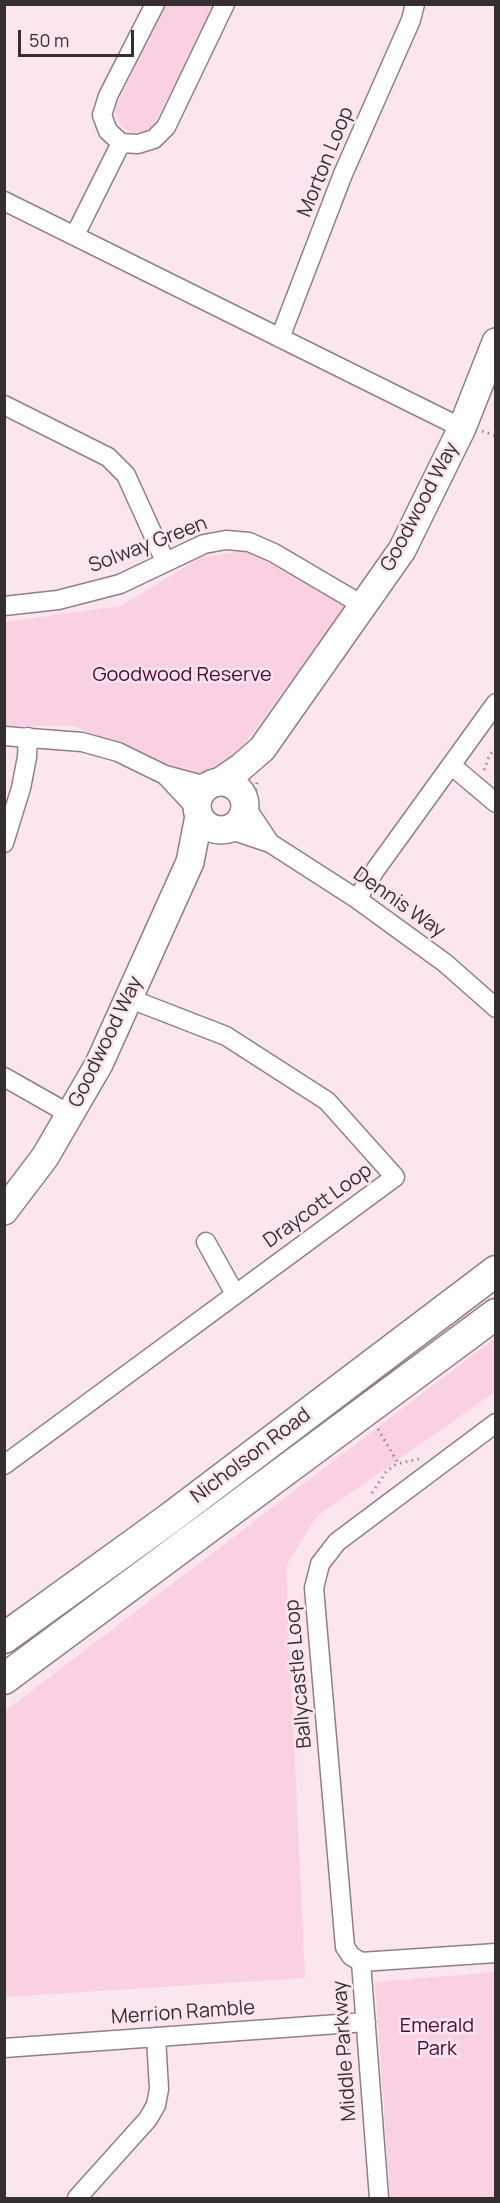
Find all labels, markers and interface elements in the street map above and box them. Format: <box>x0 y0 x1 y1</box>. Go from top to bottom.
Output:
scale bar <box>21 18 136 56</box>
text: 50 m <box>29 28 69 52</box>
street label: Morton Loop <box>293 103 359 221</box>
street label: Goodwood Way <box>376 438 464 576</box>
street label: Solway Green <box>85 511 211 579</box>
park label: Goodwood Reserve <box>92 663 272 687</box>
street label: Dennis Way <box>348 863 450 943</box>
street label: Goodwood Way <box>64 973 148 1111</box>
street label: Draycott Loop <box>259 1159 377 1253</box>
street label: Nicholson Road <box>187 1403 315 1509</box>
street label: Ballycastle Loop <box>281 1598 317 1750</box>
street label: Middle Parkway <box>328 1980 362 2122</box>
street label: Merrion Ramble <box>110 1996 256 2030</box>
park label: Emerald Park <box>400 2014 474 2061</box>

